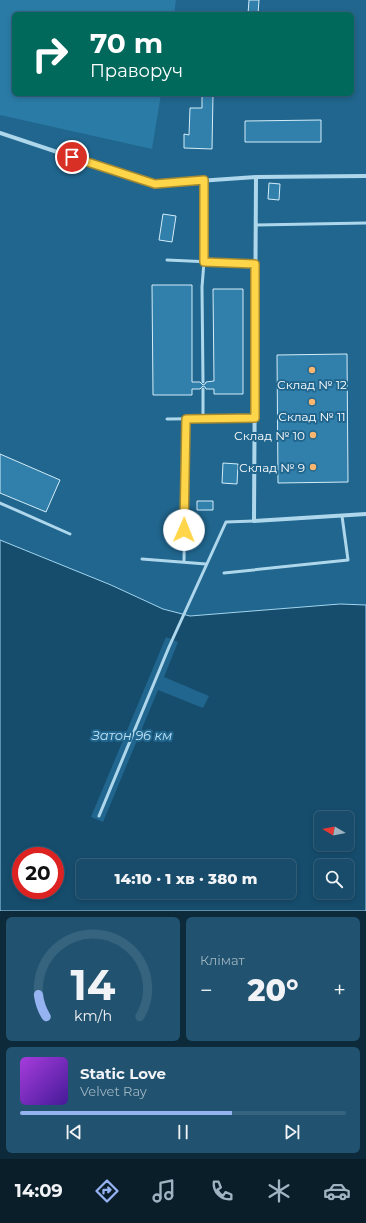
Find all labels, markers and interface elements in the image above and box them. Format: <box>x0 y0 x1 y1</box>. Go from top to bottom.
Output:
text: 70 m <box>90 26 163 60</box>
icon: right <box>24 28 76 80</box>
text: Праворуч <box>90 60 183 82</box>
pin <box>55 140 89 174</box>
icon: arrive <box>61 146 83 168</box>
marker: Склад № 12 <box>307 365 317 375</box>
place label: Склад № 12 <box>277 377 347 392</box>
marker: Склад № 11 <box>307 397 317 407</box>
place label: Склад № 11 <box>278 409 346 424</box>
place label: Склад № 10 <box>234 428 305 443</box>
marker: Склад № 10 <box>308 430 318 440</box>
place label: Склад № 9 <box>239 460 305 475</box>
marker: Склад № 9 <box>308 462 318 472</box>
position arrow <box>163 509 205 551</box>
water label: Затон 96 км <box>91 727 172 743</box>
north arrow <box>314 811 354 851</box>
map controls <box>314 811 354 899</box>
speed limit sign: 20 <box>12 847 64 899</box>
button: search <box>314 859 354 899</box>
text: 14:10 · 1 хв · 380 m <box>114 869 258 888</box>
text: Клімат <box>200 952 245 968</box>
text: 14 <box>71 960 116 1010</box>
text: 20° <box>247 972 299 1009</box>
text: − <box>200 977 213 1004</box>
text: + <box>333 977 346 1004</box>
text: km/h <box>74 1007 112 1025</box>
text: Static Love <box>80 1064 166 1083</box>
text: Velvet Ray <box>80 1083 147 1099</box>
icon: previous <box>63 1121 85 1143</box>
icon: pause <box>172 1121 194 1143</box>
icon: next <box>281 1121 303 1143</box>
icon: directions <box>93 1177 121 1205</box>
icon: music <box>150 1177 178 1205</box>
icon: phone <box>208 1177 236 1205</box>
icon: climate <box>265 1177 293 1205</box>
icon: car <box>323 1177 351 1205</box>
text: 14:09 <box>15 1180 63 1202</box>

